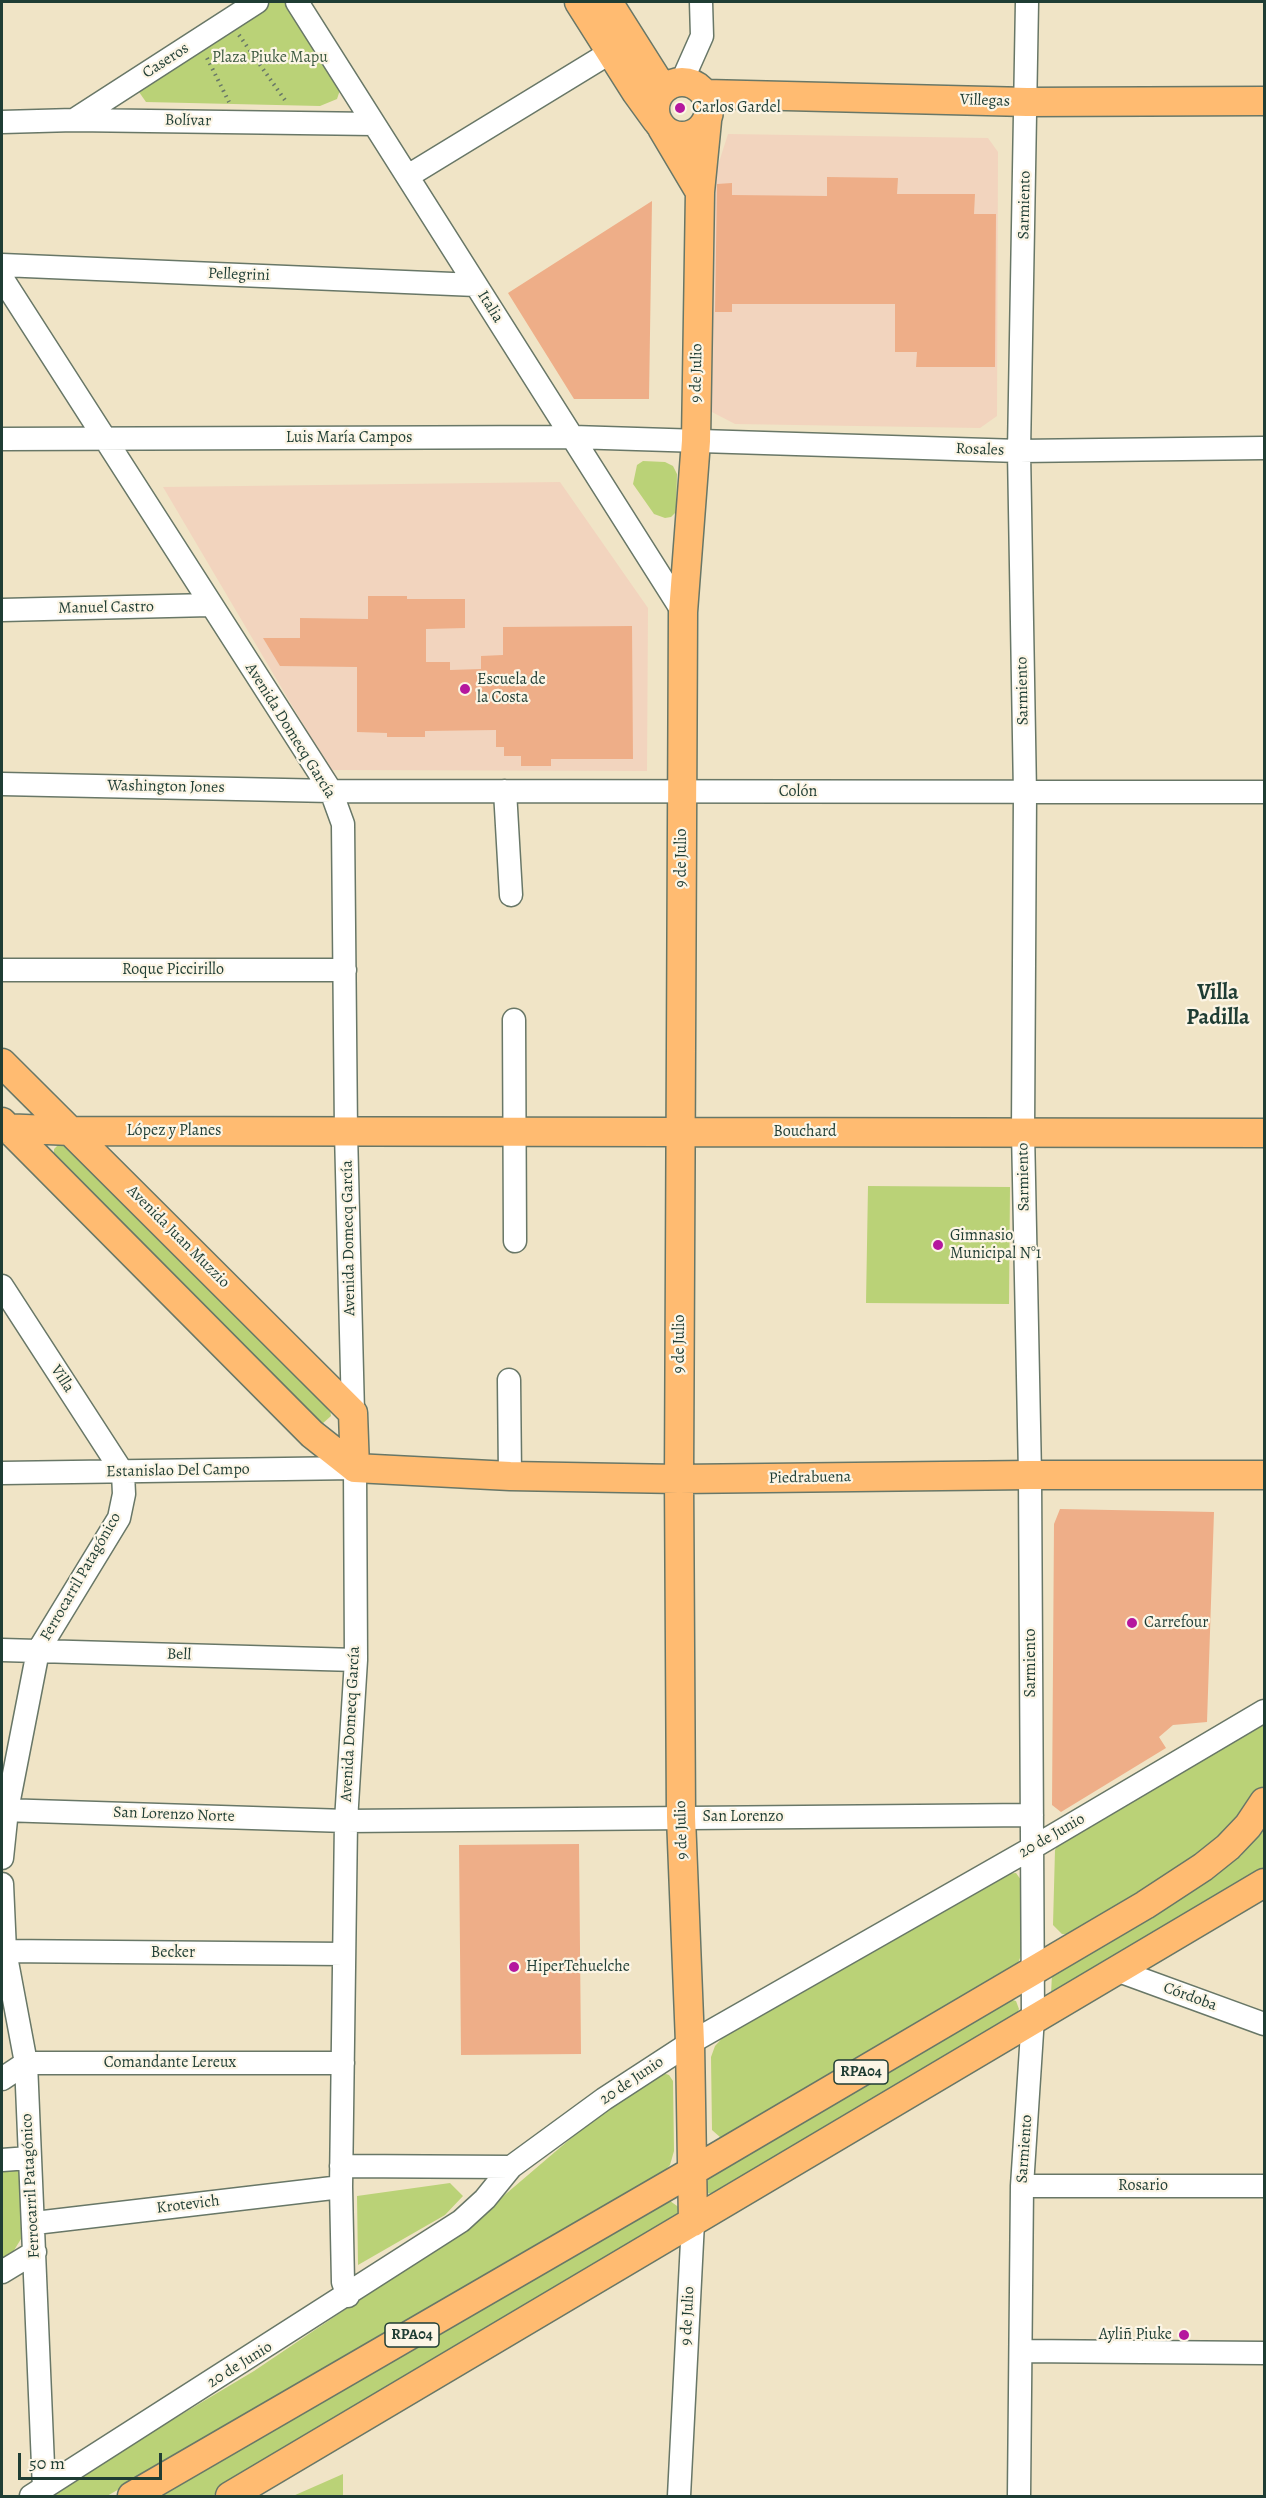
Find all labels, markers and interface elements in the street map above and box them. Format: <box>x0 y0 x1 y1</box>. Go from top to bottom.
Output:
street label: Caseros <box>139 39 193 83</box>
park label: Plaza Piuke Mapu <box>212 48 328 68</box>
street label: Villegas <box>960 91 1010 111</box>
place label: Carlos Gardel <box>692 98 781 118</box>
marker: Carlos Gardel <box>673 101 687 115</box>
street label: Bolívar <box>165 111 211 131</box>
street label: Sarmiento <box>1015 170 1035 240</box>
street label: Pellegrini <box>208 264 270 286</box>
street label: Italia <box>473 287 507 327</box>
street label: 9 de Julio <box>687 343 707 403</box>
street label: Luis María Campos <box>286 428 412 448</box>
street label: Rosales <box>955 440 1005 460</box>
street label: Manuel Castro <box>58 598 154 618</box>
street label: Sarmiento <box>1013 656 1033 726</box>
street label: Avenida Domecq García <box>241 660 339 802</box>
place label: Escuela de la Costa <box>477 670 546 708</box>
marker: Escuela de la Costa <box>458 682 472 696</box>
street label: Washington Jones <box>107 776 225 798</box>
street label: Colón <box>779 782 817 802</box>
street label: 9 de Julio <box>672 828 692 888</box>
street label: Roque Piccirillo <box>122 960 224 980</box>
district label: Villa Padilla <box>1186 981 1250 1032</box>
street label: López y Planes <box>126 1121 222 1141</box>
street label: Bouchard <box>773 1122 837 1142</box>
street label: Sarmiento <box>1014 1142 1034 1212</box>
street label: Avenida Domecq García <box>338 1160 360 1316</box>
street label: Avenida Juan Muzzio <box>123 1182 233 1292</box>
place label: Gimnasio Municipal N°1 <box>950 1226 1041 1264</box>
marker: Gimnasio Municipal N°1 <box>931 1238 945 1252</box>
street label: 9 de Julio <box>670 1314 690 1374</box>
street label: Villa <box>46 1362 78 1396</box>
street label: Estanislao Del Campo <box>106 1460 250 1482</box>
street label: Piedrabuena <box>769 1468 851 1488</box>
street label: Ferrocarril Patagónico <box>36 1509 126 1645</box>
place label: Carrefour <box>1144 1613 1208 1633</box>
marker: Carrefour <box>1125 1616 1139 1630</box>
street label: Sarmiento <box>1021 1629 1041 1697</box>
street label: Bell <box>166 1645 192 1665</box>
street label: Avenida Domecq García <box>337 1646 365 1802</box>
street label: 9 de Julio <box>671 1800 693 1860</box>
street label: San Lorenzo Norte <box>113 1803 235 1827</box>
street label: San Lorenzo <box>703 1807 783 1827</box>
street label: 20 de Junio <box>1016 1809 1088 1863</box>
street label: Becker <box>151 1943 195 1963</box>
place label: HiperTehuelche <box>526 1957 630 1977</box>
marker: HiperTehuelche <box>507 1960 521 1974</box>
street label: Córdoba <box>1161 1978 1219 2016</box>
street label: Comandante Lereux <box>104 2053 236 2073</box>
street label: 20 de Junio <box>596 2053 668 2109</box>
road number: RPA04 <box>834 2060 888 2084</box>
street label: Ferrocarril Patagónico <box>18 2113 44 2259</box>
street label: Sarmiento <box>1013 2114 1037 2184</box>
street label: Rosario <box>1118 2176 1168 2196</box>
street label: Krotevich <box>155 2192 221 2218</box>
street label: 9 de Julio <box>677 2286 699 2346</box>
road number: RPA04 <box>385 2323 439 2347</box>
place label: Ayliñ Piuke <box>1099 2325 1172 2345</box>
marker: Ayliñ Piuke <box>1177 2328 1191 2342</box>
street label: 20 de Junio <box>204 2338 276 2392</box>
scale bar <box>21 2441 165 2479</box>
text: 50 m <box>29 2451 65 2475</box>

